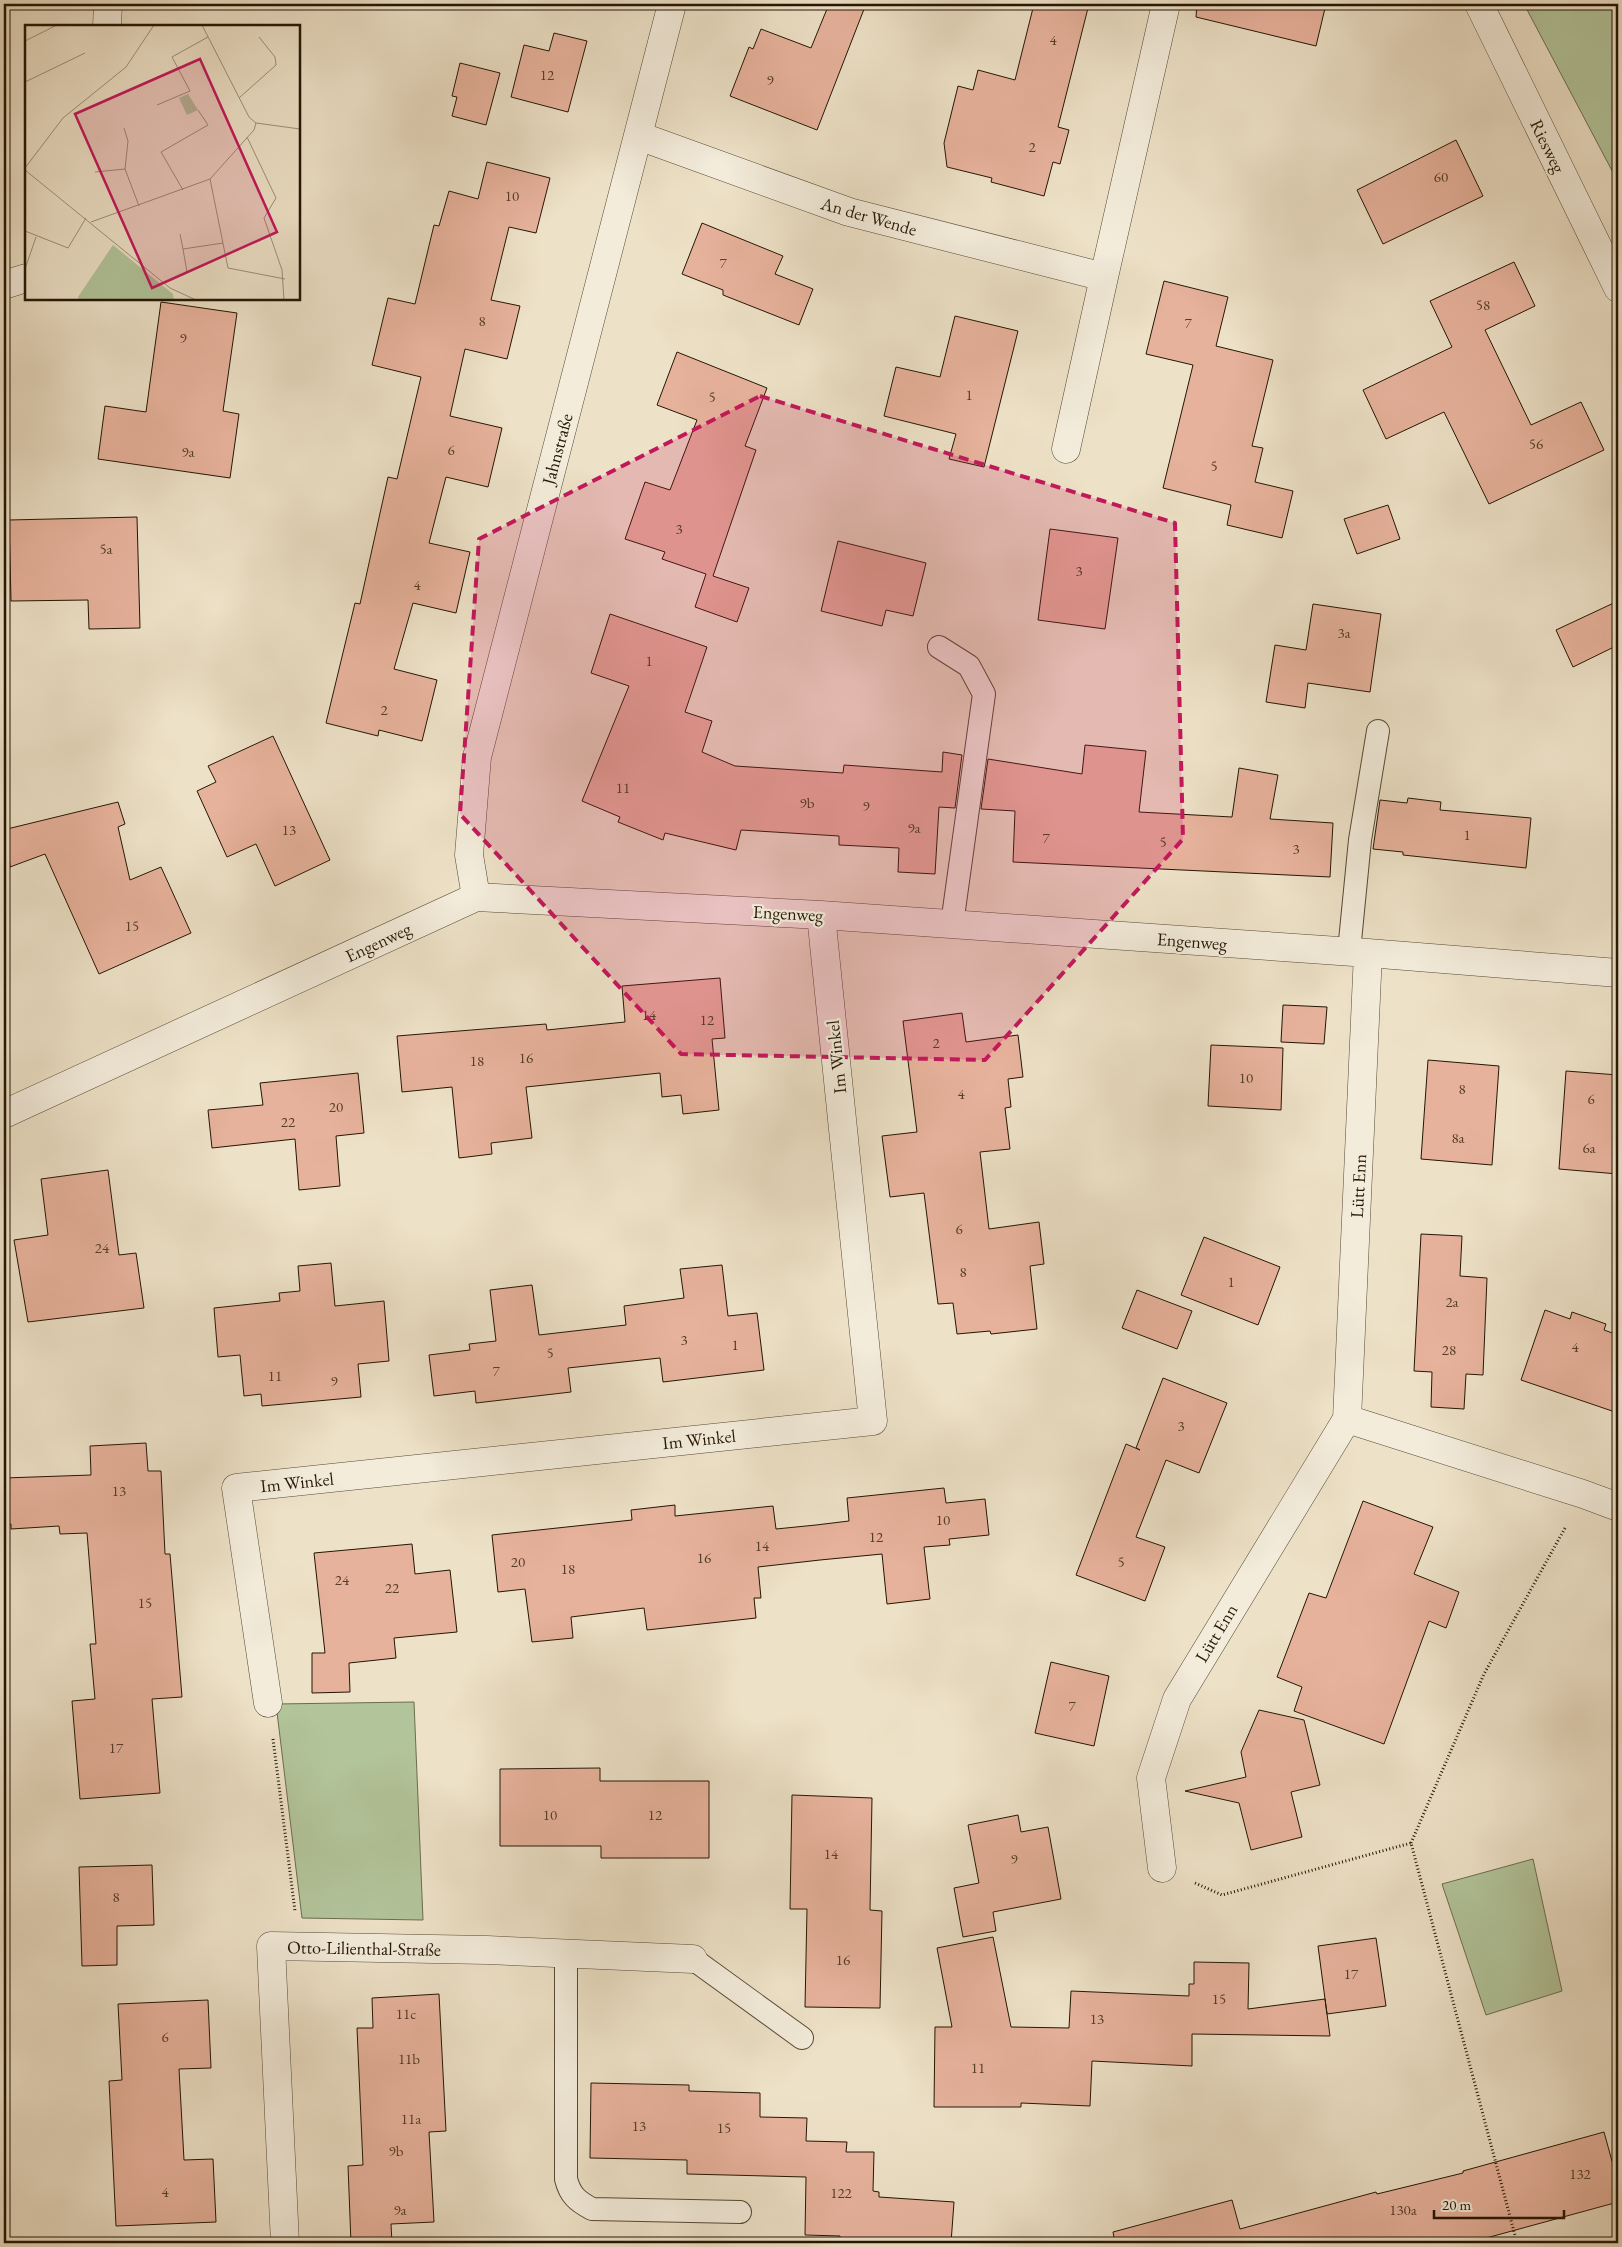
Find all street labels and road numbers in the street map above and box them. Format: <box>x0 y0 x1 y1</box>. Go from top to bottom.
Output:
street label: Riesweg <box>1525 115 1571 177</box>
street label: An der Wende <box>817 191 920 241</box>
street label: Jahnstraße <box>536 411 578 489</box>
street label: Engenweg <box>752 900 824 926</box>
street label: Engenweg <box>341 917 415 967</box>
street label: Engenweg <box>1156 927 1228 955</box>
street label: Im Winkel <box>821 1019 851 1095</box>
street label: Lütt Enn <box>1345 1153 1371 1219</box>
street label: Im Winkel <box>661 1424 737 1454</box>
street label: Im Winkel <box>259 1467 335 1497</box>
street label: Lütt Enn <box>1190 1599 1243 1666</box>
street label: Otto-Lilienthal-Straße <box>287 1935 441 1961</box>

